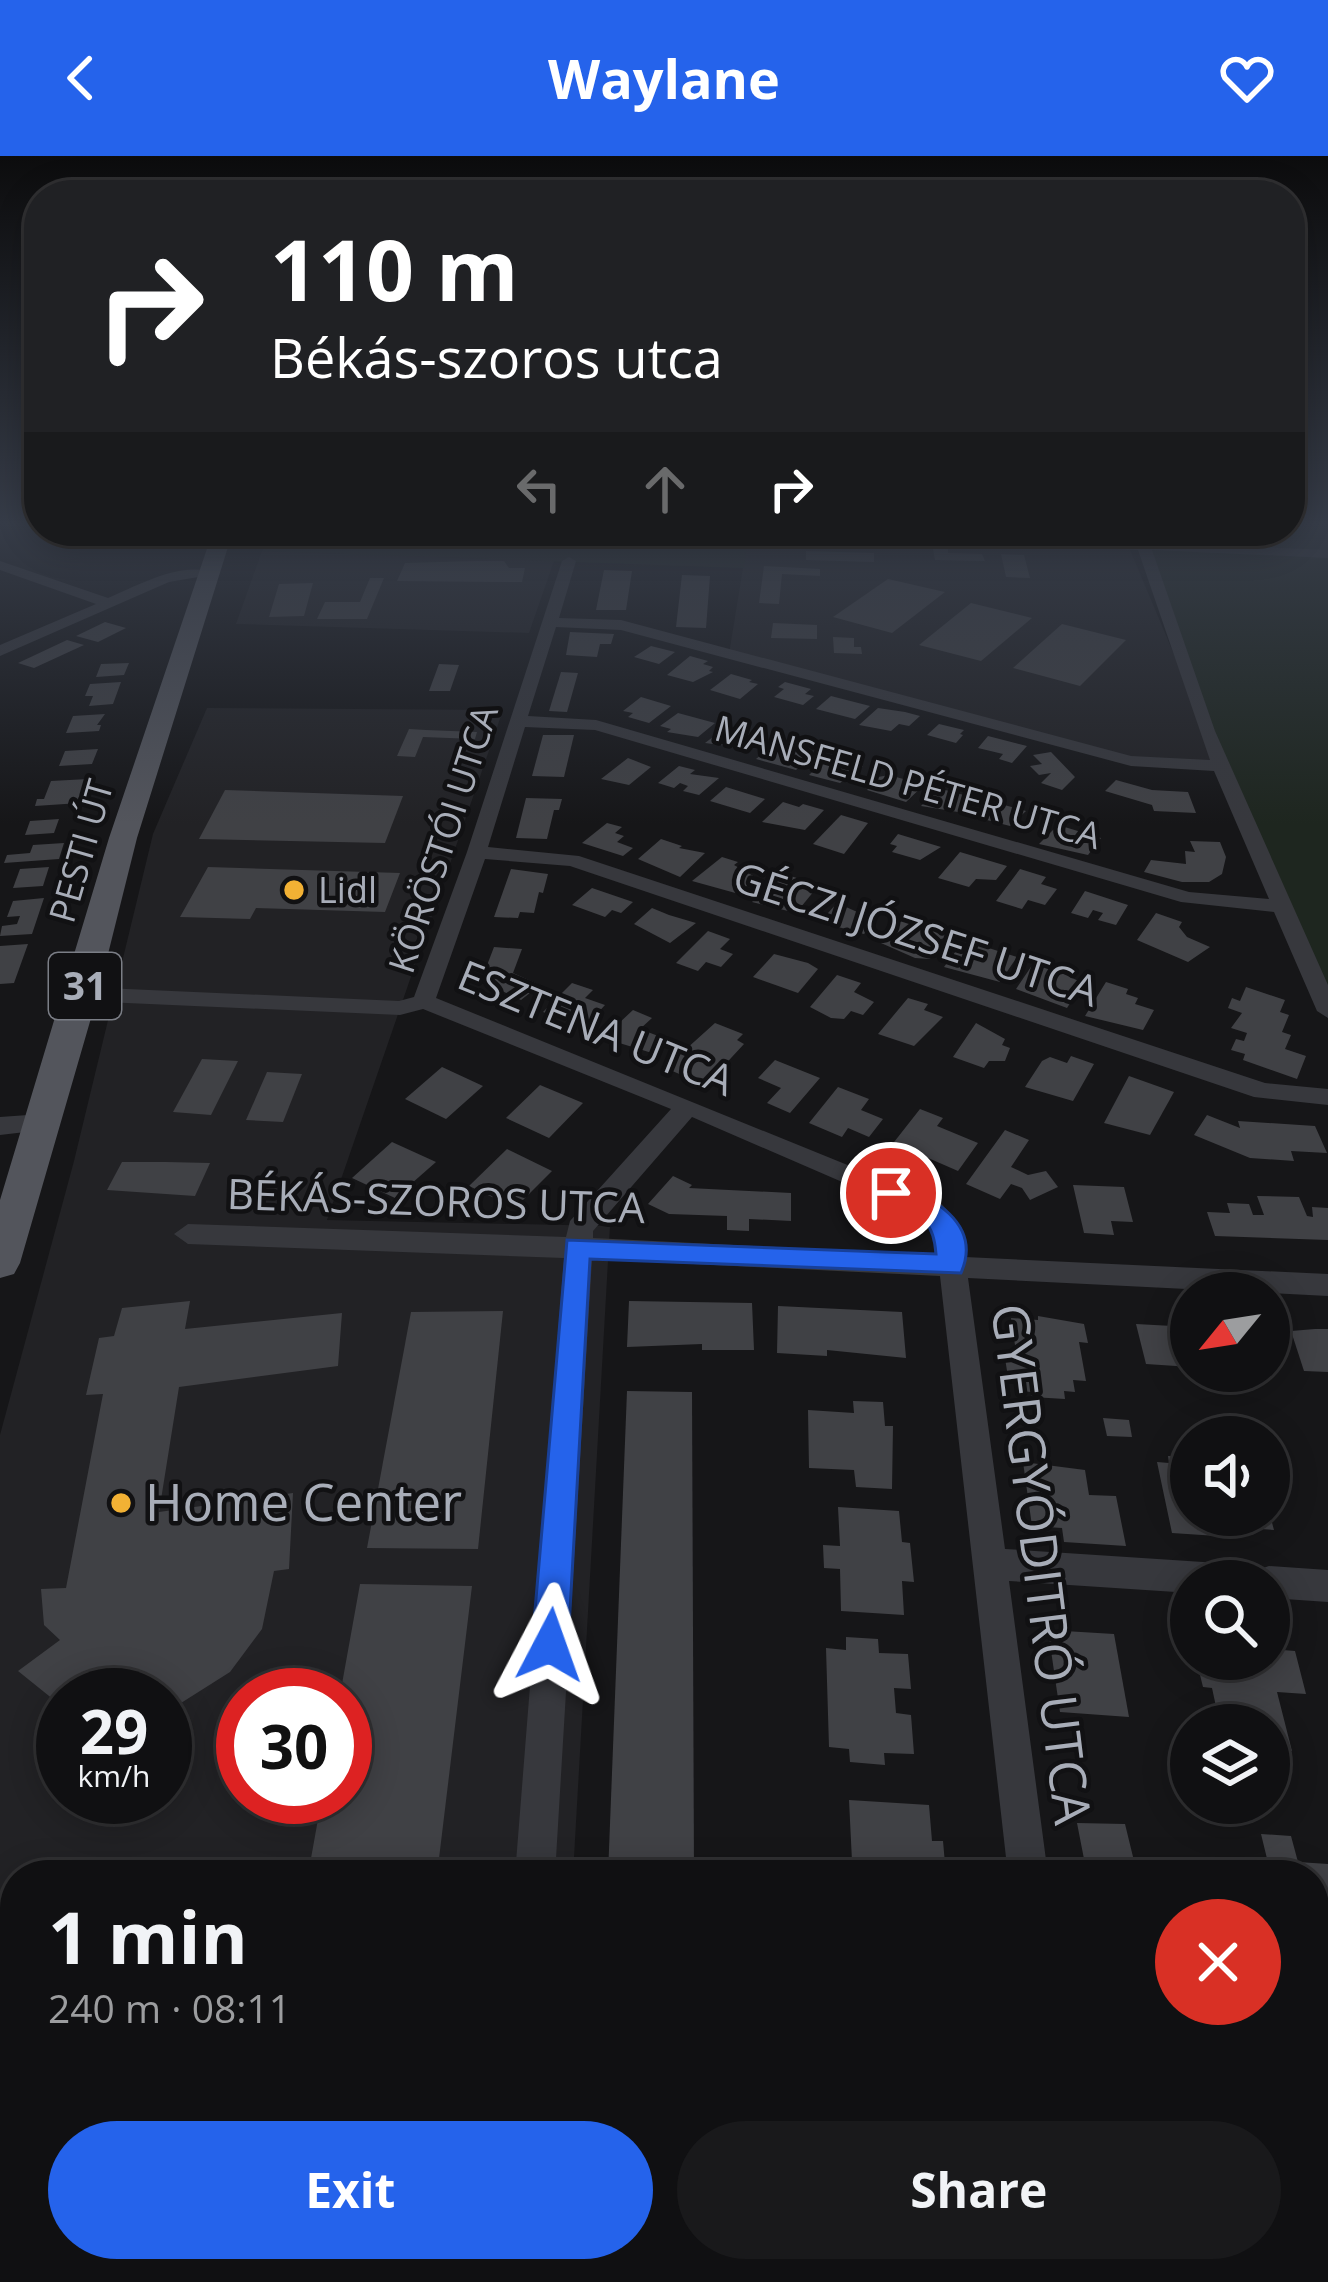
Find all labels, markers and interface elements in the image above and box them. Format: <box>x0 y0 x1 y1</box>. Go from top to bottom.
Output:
text: Waylane <box>548 41 780 115</box>
icon: back <box>48 45 114 111</box>
icon: heart <box>1214 45 1280 111</box>
text: 110 m <box>270 211 518 326</box>
icon: right <box>72 228 228 384</box>
text: Békás-szoros utca <box>270 320 723 394</box>
icon: left <box>506 456 572 522</box>
icon: ahead <box>632 456 698 522</box>
icon: right <box>758 456 824 522</box>
street label: KÖRÖSTÓI UTCA <box>376 699 509 979</box>
street label: MANSFELD PÉTER UTCA <box>709 703 1107 860</box>
street label: PESTI ÚT <box>37 773 124 928</box>
street label: GÉCZI JÓZSEF UTCA <box>727 847 1107 1019</box>
place label: Lidl <box>318 865 377 914</box>
marker: Lidl <box>281 877 307 903</box>
street label: ESZTENA UTCA <box>450 945 743 1108</box>
road number: 31 <box>49 953 121 1019</box>
pin <box>840 1142 942 1244</box>
icon: arrive <box>858 1160 924 1226</box>
street label: BÉKÁS-SZOROS UTCA <box>226 1164 647 1235</box>
north arrow <box>1170 1272 1290 1392</box>
map controls <box>1170 1272 1290 1824</box>
street label: GYERGYÓDITRÓ UTCA <box>976 1299 1110 1829</box>
button: sound <box>1170 1416 1290 1536</box>
place label: Home Center <box>145 1466 462 1536</box>
marker: Home Center <box>108 1490 134 1516</box>
button: search <box>1170 1560 1290 1680</box>
position arrow <box>487 1582 613 1708</box>
speed limit sign: 30 <box>216 1668 372 1824</box>
text: 29 <box>80 1690 148 1772</box>
button: layers <box>1170 1704 1290 1824</box>
text: km/h <box>78 1755 150 1796</box>
text: 1 min <box>48 1887 248 1985</box>
button: close <box>1155 1899 1281 2025</box>
text: 240 m · 08:11 <box>48 1981 291 2034</box>
button: Exit <box>48 2121 653 2259</box>
button: Share <box>677 2121 1281 2259</box>

